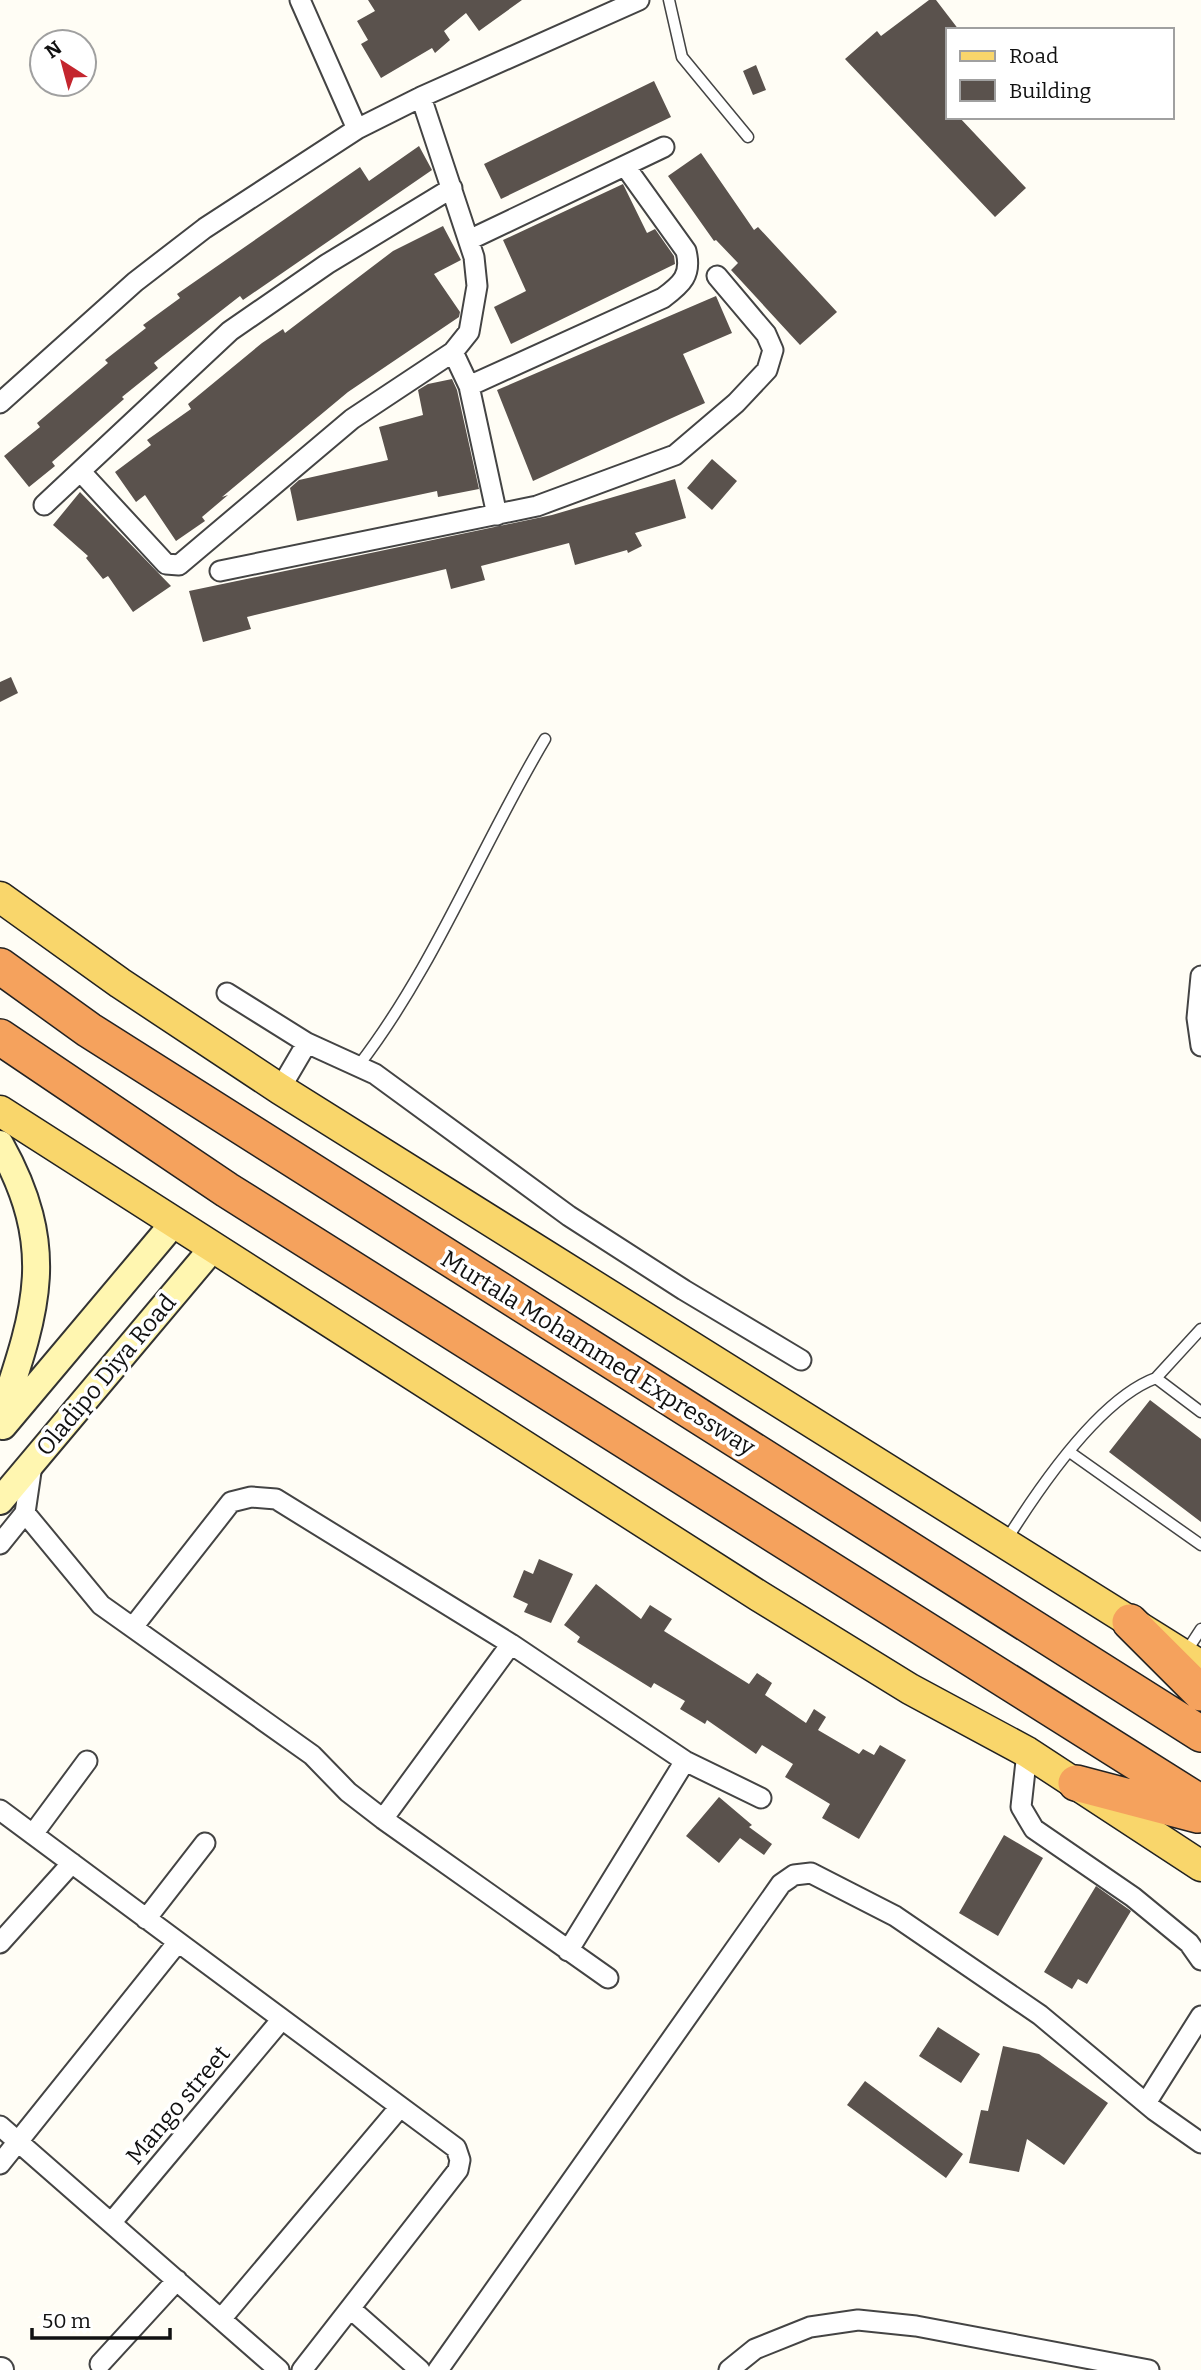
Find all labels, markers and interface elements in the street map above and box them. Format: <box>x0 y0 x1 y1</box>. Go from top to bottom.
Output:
north arrow <box>28 28 98 98</box>
legend <box>946 28 1173 119</box>
text: N <box>41 36 66 63</box>
text: Road <box>1009 43 1058 69</box>
text: Building <box>1009 78 1092 104</box>
street label: Murtala Mohammed Expressway <box>436 1244 760 1462</box>
street label: Oladipo Diya Road <box>30 1289 182 1461</box>
street label: Mango street <box>120 2040 236 2170</box>
scale bar <box>32 2296 170 2340</box>
text: 50 m <box>42 2308 91 2334</box>

